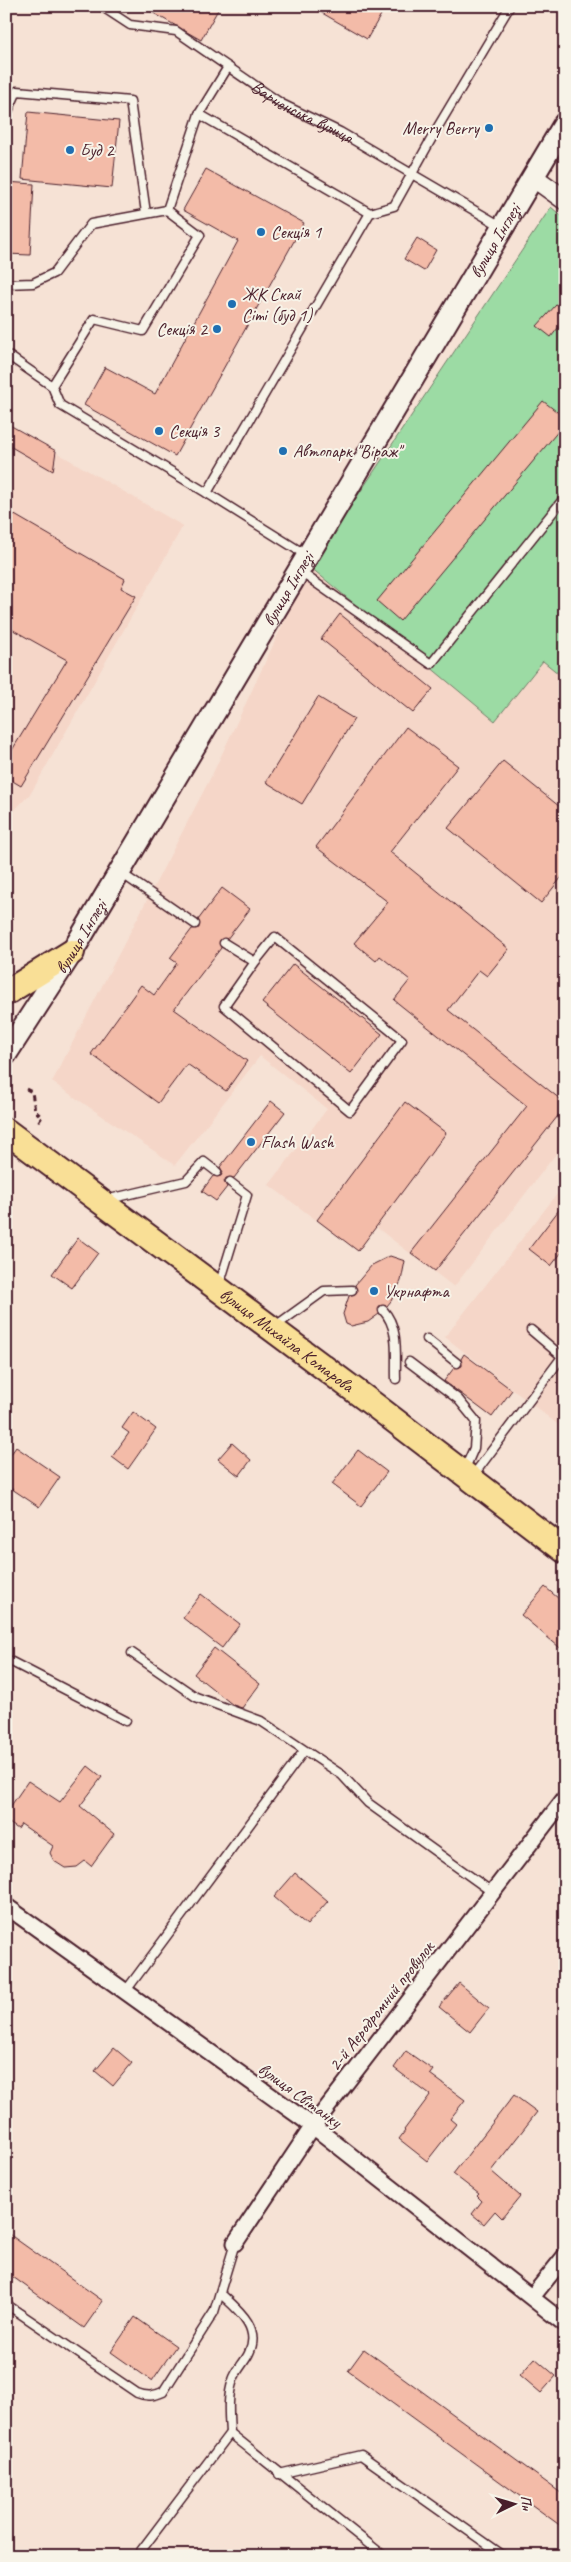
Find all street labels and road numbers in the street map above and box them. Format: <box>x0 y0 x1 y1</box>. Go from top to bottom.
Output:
street label: Варненська вулиця <box>247 75 358 149</box>
street label: вулиця Інглезі <box>465 198 527 282</box>
street label: вулиця Інглезі <box>258 546 320 630</box>
street label: вулиця Інглезі <box>50 894 113 978</box>
street label: вулиця Михайла Комарова <box>216 1283 360 1398</box>
street label: 2-й Аеродромний провулок <box>323 1936 439 2075</box>
street label: вулиця Світанку <box>254 2057 347 2134</box>

